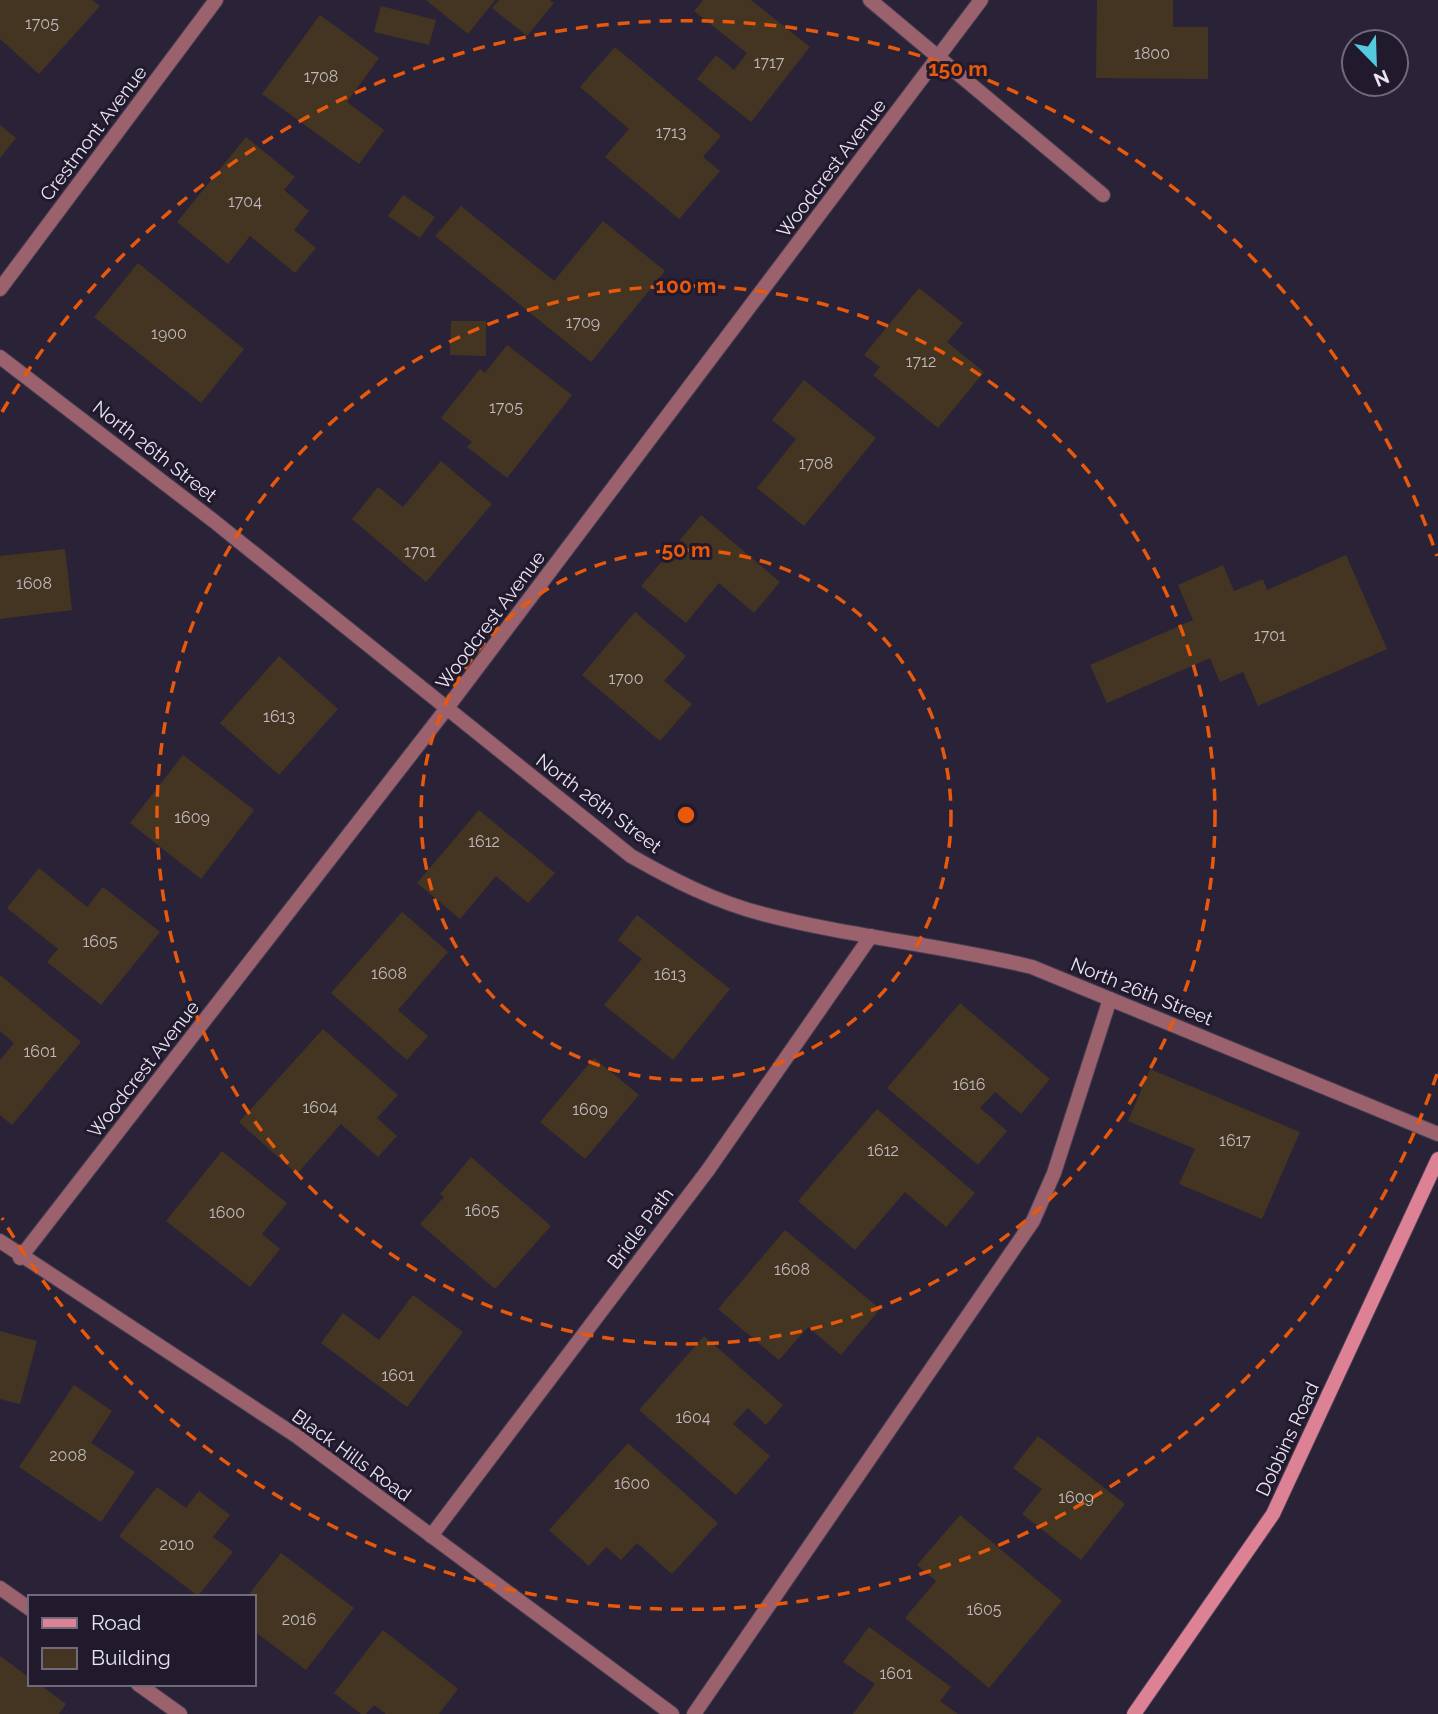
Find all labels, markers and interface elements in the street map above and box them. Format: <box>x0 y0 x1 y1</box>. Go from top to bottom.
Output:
house number: 1705 <box>25 14 59 33</box>
north arrow <box>1340 28 1410 98</box>
house number: 1800 <box>1134 44 1170 63</box>
house number: 1717 <box>754 53 785 72</box>
text: 150 m <box>928 56 988 81</box>
street label: Crestmont Avenue <box>35 61 151 205</box>
text: N <box>1371 66 1393 92</box>
house number: 1708 <box>304 67 338 86</box>
street label: Woodcrest Avenue <box>772 95 890 241</box>
house number: 1713 <box>656 123 686 142</box>
house number: 1704 <box>228 192 262 211</box>
text: 100 m <box>656 273 716 298</box>
house number: 1709 <box>566 313 600 332</box>
house number: 1900 <box>151 324 187 343</box>
house number: 1712 <box>906 352 936 371</box>
street label: North 26th Street <box>89 396 222 507</box>
house number: 1705 <box>489 398 523 417</box>
house number: 1708 <box>799 454 833 473</box>
text: 50 m <box>661 537 711 562</box>
house number: 1701 <box>404 542 436 561</box>
street label: Woodcrest Avenue <box>431 547 549 693</box>
house number: 1608 <box>16 574 52 593</box>
house number: 1701 <box>1254 626 1286 645</box>
house number: 1700 <box>609 669 643 688</box>
house number: 1613 <box>263 707 295 726</box>
street label: North 26th Street <box>532 749 666 858</box>
centre of rings <box>674 803 698 827</box>
house number: 1609 <box>174 808 210 827</box>
house number: 1612 <box>468 832 500 851</box>
house number: 1605 <box>82 932 118 951</box>
street label: North 26th Street <box>1068 953 1217 1030</box>
house number: 1608 <box>371 964 407 983</box>
house number: 1613 <box>654 965 686 984</box>
street label: Woodcrest Avenue <box>83 996 203 1142</box>
house number: 1601 <box>23 1042 57 1061</box>
house number: 1616 <box>953 1075 986 1094</box>
house number: 1604 <box>302 1098 338 1117</box>
house number: 1609 <box>572 1100 608 1119</box>
house number: 1617 <box>1219 1131 1251 1150</box>
house number: 1612 <box>867 1141 899 1160</box>
street label: Bridle Path <box>602 1183 678 1273</box>
house number: 1605 <box>464 1201 500 1220</box>
house number: 1600 <box>209 1203 245 1222</box>
house number: 1608 <box>774 1260 810 1279</box>
house number: 1601 <box>381 1366 415 1385</box>
street label: Dobbins Road <box>1251 1379 1323 1499</box>
street label: Black Hills Road <box>288 1404 416 1506</box>
house number: 1604 <box>675 1408 711 1427</box>
house number: 2008 <box>49 1446 87 1465</box>
house number: 1600 <box>614 1474 650 1493</box>
house number: 1609 <box>1058 1488 1094 1507</box>
house number: 2010 <box>160 1535 194 1554</box>
legend <box>28 1595 256 1686</box>
house number: 1605 <box>966 1600 1002 1619</box>
text: Road <box>91 1610 141 1635</box>
house number: 2016 <box>282 1610 316 1629</box>
text: Building <box>91 1645 171 1670</box>
house number: 1601 <box>879 1664 913 1683</box>

